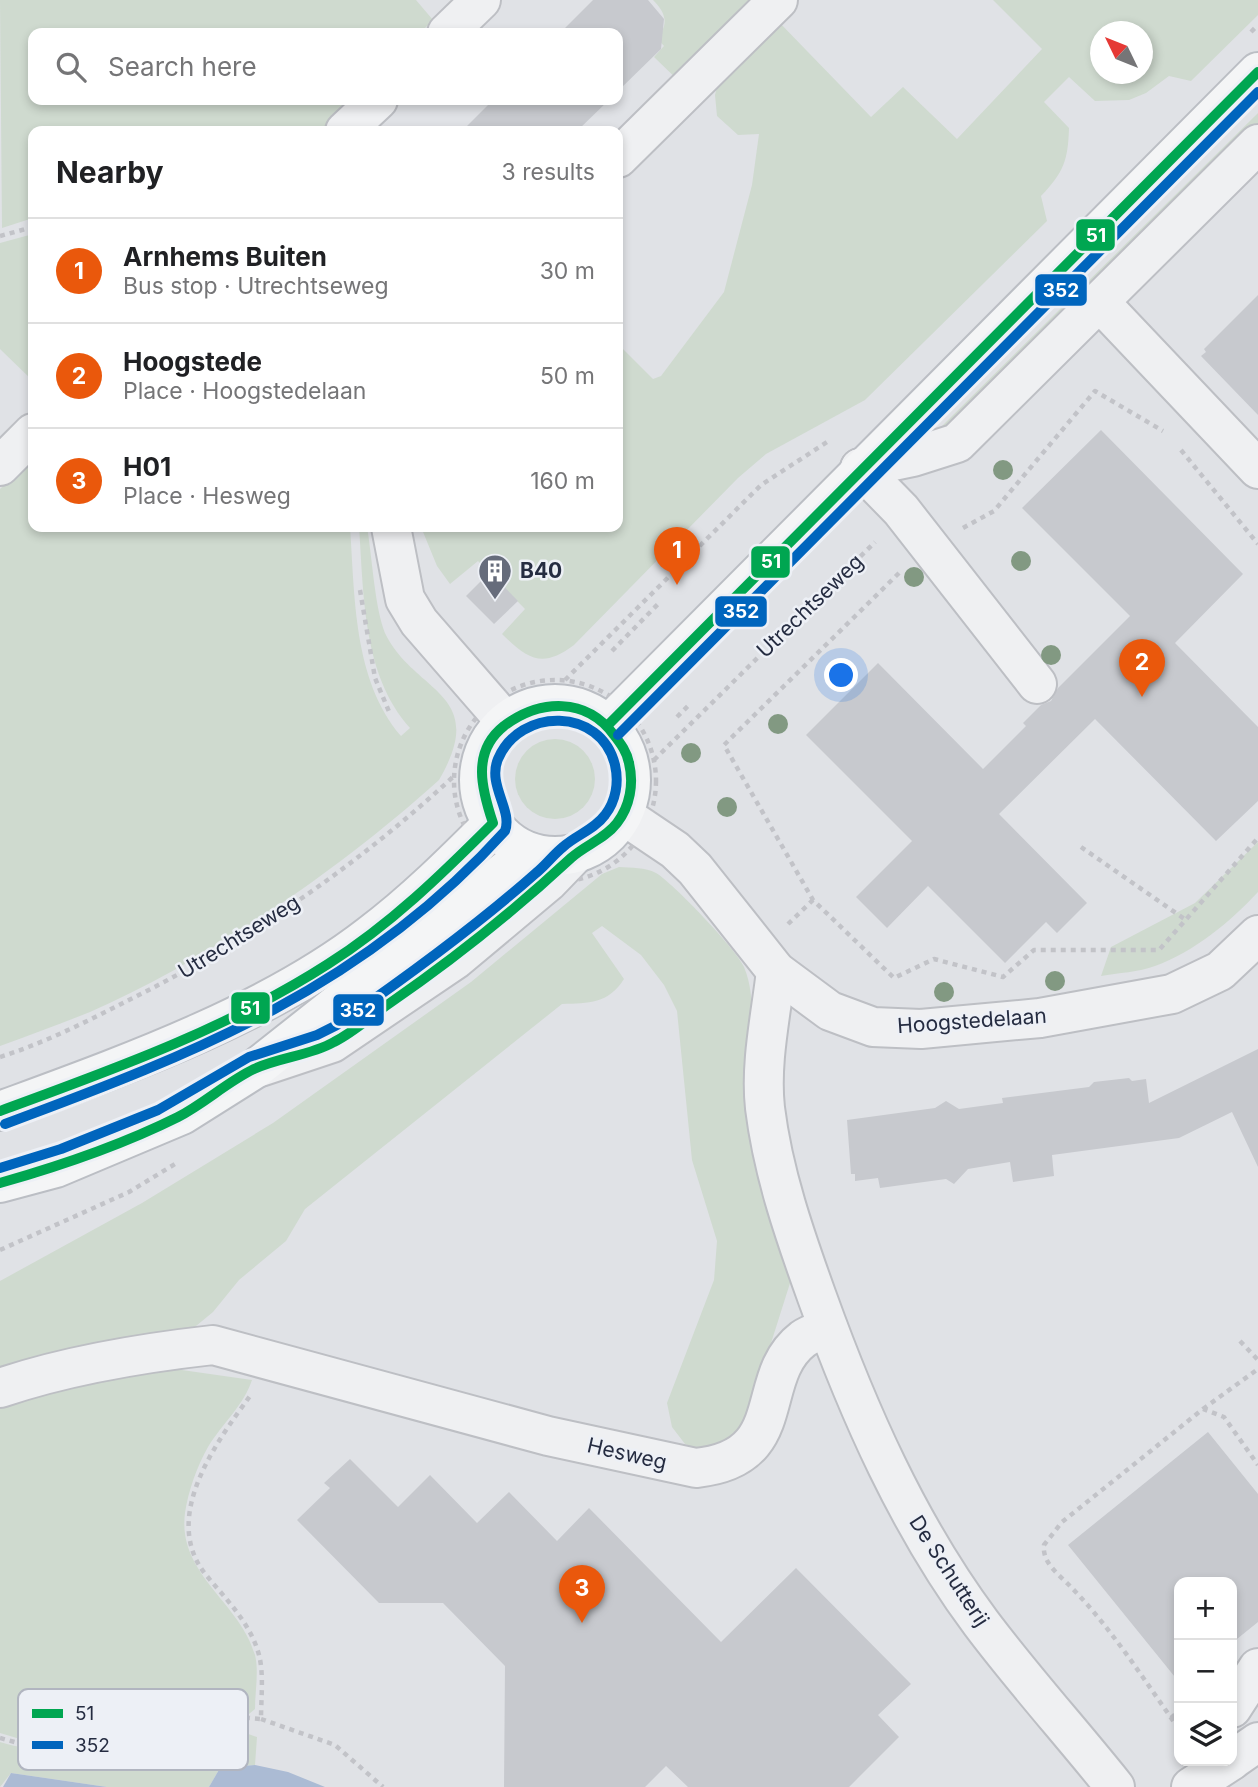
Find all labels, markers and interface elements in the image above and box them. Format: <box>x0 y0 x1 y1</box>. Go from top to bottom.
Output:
north arrow <box>1090 21 1153 84</box>
search box <box>28 28 623 105</box>
icon: search <box>52 48 90 86</box>
text: Search here <box>108 51 257 82</box>
text: Nearby <box>56 154 164 190</box>
text: 3 results <box>502 158 595 186</box>
line badge: 51 <box>1075 218 1116 252</box>
text: 51 <box>1086 224 1106 247</box>
text: Arnhems Buiten <box>123 241 327 272</box>
text: 1 <box>74 257 84 285</box>
text: 30 m <box>540 257 595 285</box>
text: Bus stop · Utrechtseweg <box>123 272 389 300</box>
line badge: 352 <box>1034 273 1088 307</box>
text: 352 <box>1043 279 1079 302</box>
text: Hoogstede <box>123 346 262 377</box>
text: 2 <box>72 362 86 390</box>
text: 50 m <box>540 362 595 390</box>
text: Place · Hoogstedelaan <box>123 377 366 405</box>
text: H01 <box>123 451 171 482</box>
text: 3 <box>72 467 86 495</box>
text: 160 m <box>530 467 595 495</box>
text: Place · Hesweg <box>123 482 291 510</box>
pin: 1 <box>654 527 700 585</box>
line badge: 51 <box>750 545 791 579</box>
street label: Utrechtseweg <box>751 549 868 663</box>
text: 51 <box>761 550 781 573</box>
building icon: B40 <box>476 552 514 601</box>
place label: B40 <box>520 558 562 583</box>
line badge: 352 <box>714 595 768 628</box>
text: 352 <box>723 600 759 623</box>
pin: 2 <box>1119 639 1165 697</box>
your location <box>824 658 858 692</box>
street label: Utrechtseweg <box>173 889 304 984</box>
line badge: 51 <box>230 991 271 1025</box>
line badge: 352 <box>332 993 385 1027</box>
text: 51 <box>240 997 260 1020</box>
text: 352 <box>340 999 376 1022</box>
street label: Hoogstedelaan <box>896 1003 1048 1038</box>
street label: Hesweg <box>585 1432 669 1475</box>
street label: De Schutterij <box>904 1511 995 1631</box>
pin: 3 <box>559 1565 605 1623</box>
map controls <box>1174 1577 1237 1766</box>
button: + <box>1174 1577 1237 1640</box>
button: − <box>1174 1640 1237 1703</box>
legend <box>18 1689 248 1770</box>
text: 51 <box>75 1702 94 1725</box>
button: layers <box>1174 1703 1237 1766</box>
text: 352 <box>75 1734 110 1757</box>

